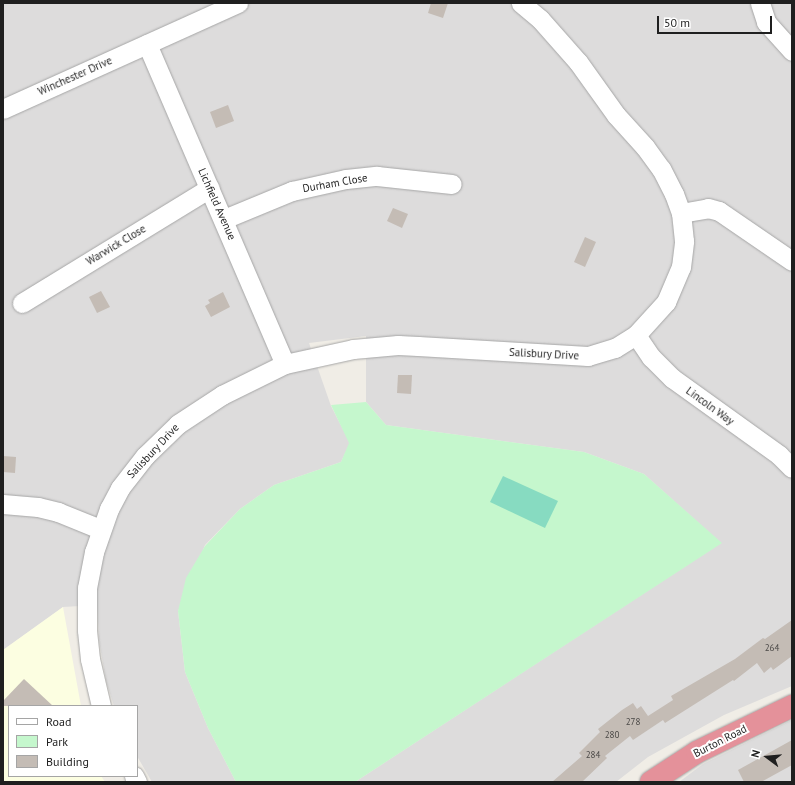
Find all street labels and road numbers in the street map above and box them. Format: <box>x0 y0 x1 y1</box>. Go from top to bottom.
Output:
street label: Winchester Drive <box>36 54 114 98</box>
street label: Lichfield Avenue <box>195 166 239 242</box>
street label: Durham Close <box>301 171 369 195</box>
street label: Warwick Close <box>84 222 148 268</box>
street label: Salisbury Drive <box>508 346 580 362</box>
street label: Lincoln Way <box>683 384 737 428</box>
street label: Salisbury Drive <box>124 421 182 481</box>
street label: Burton Road <box>691 722 749 760</box>

